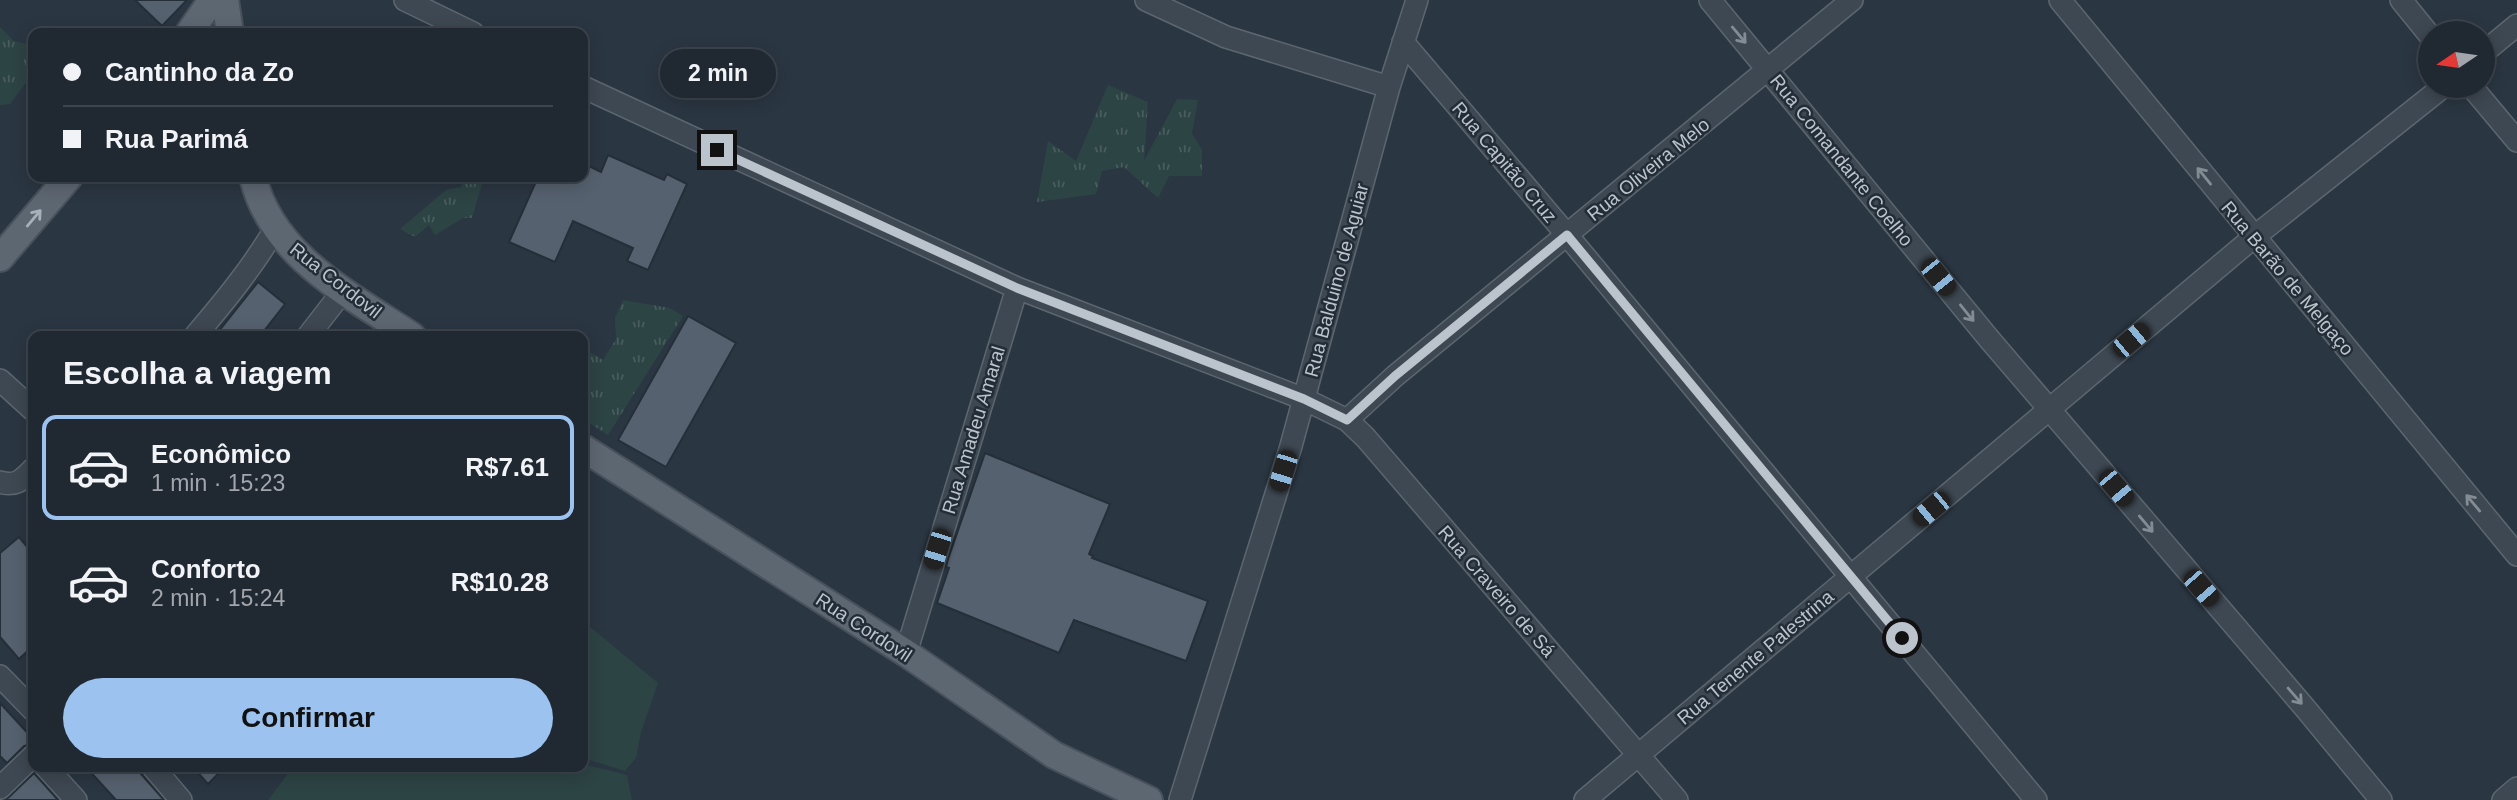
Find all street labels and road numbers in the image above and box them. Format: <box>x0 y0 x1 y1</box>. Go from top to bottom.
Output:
street label: Rua Comandante Coelho <box>1766 70 1917 250</box>
street label: Rua Capitão Cruz <box>1448 98 1561 227</box>
street label: Rua Oliveira Melo <box>1583 114 1714 225</box>
street label: Rua Balduino de Aguiar <box>1301 180 1373 379</box>
street label: Rua Barão de Melgaço <box>2217 197 2358 360</box>
street label: Rua Cordovil <box>286 238 385 322</box>
street label: Rua Amadeu Amaral <box>938 344 1009 517</box>
street label: Rua Craveiro de Sá <box>1434 521 1560 662</box>
street label: Rua Tenente Palestrina <box>1673 586 1838 729</box>
street label: Rua Cordovil <box>812 589 916 666</box>

